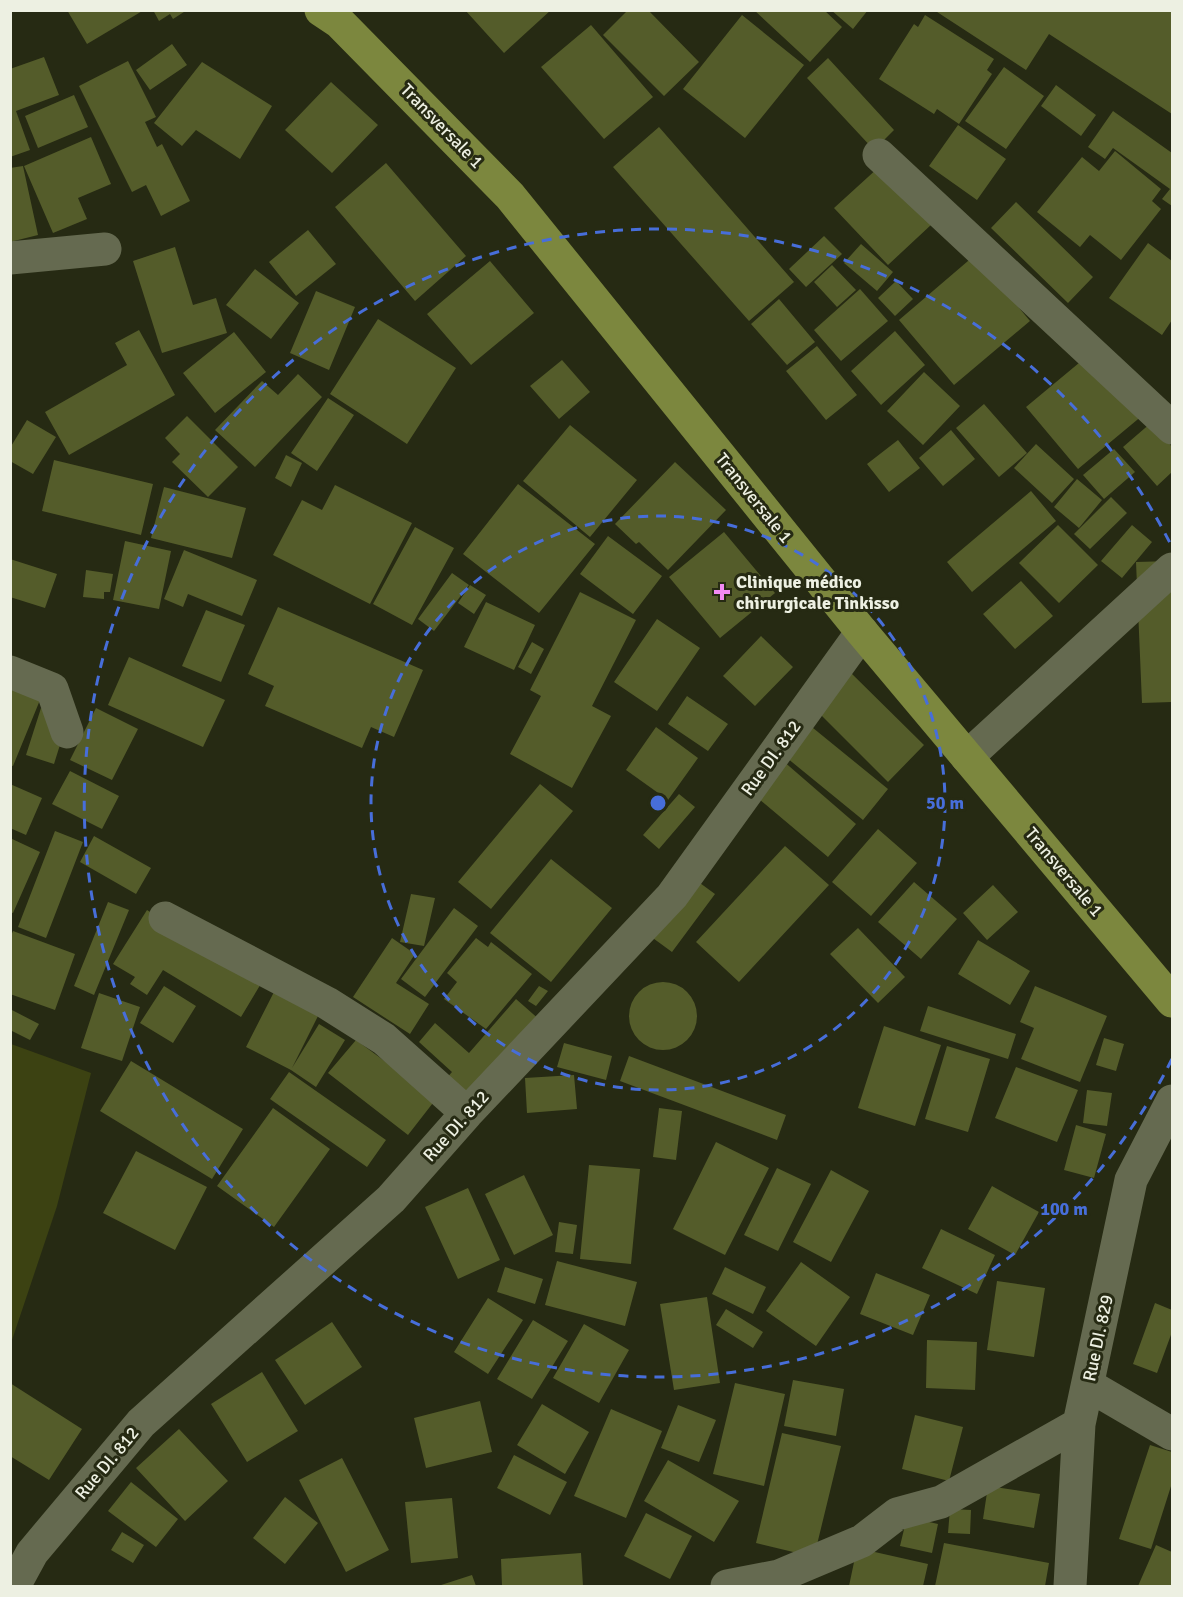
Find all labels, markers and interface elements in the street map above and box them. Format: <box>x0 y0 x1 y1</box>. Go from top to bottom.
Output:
street label: Transversale 1 <box>396 79 488 173</box>
street label: Transversale 1 <box>711 448 797 548</box>
place label: Clinique médico chirurgicale Tinkisso <box>736 571 899 614</box>
marker: Clinique médico chirurgicale Tinkisso <box>713 583 731 601</box>
street label: Rue DI. 812 <box>736 716 806 800</box>
text: 50 m <box>926 792 964 814</box>
centre of rings <box>648 793 668 813</box>
street label: Transversale 1 <box>1020 823 1108 921</box>
street label: Rue DI. 812 <box>418 1086 494 1166</box>
text: 100 m <box>1040 1198 1088 1220</box>
street label: Rue DI. 829 <box>1078 1293 1118 1383</box>
street label: Rue DI. 812 <box>70 1422 144 1504</box>

